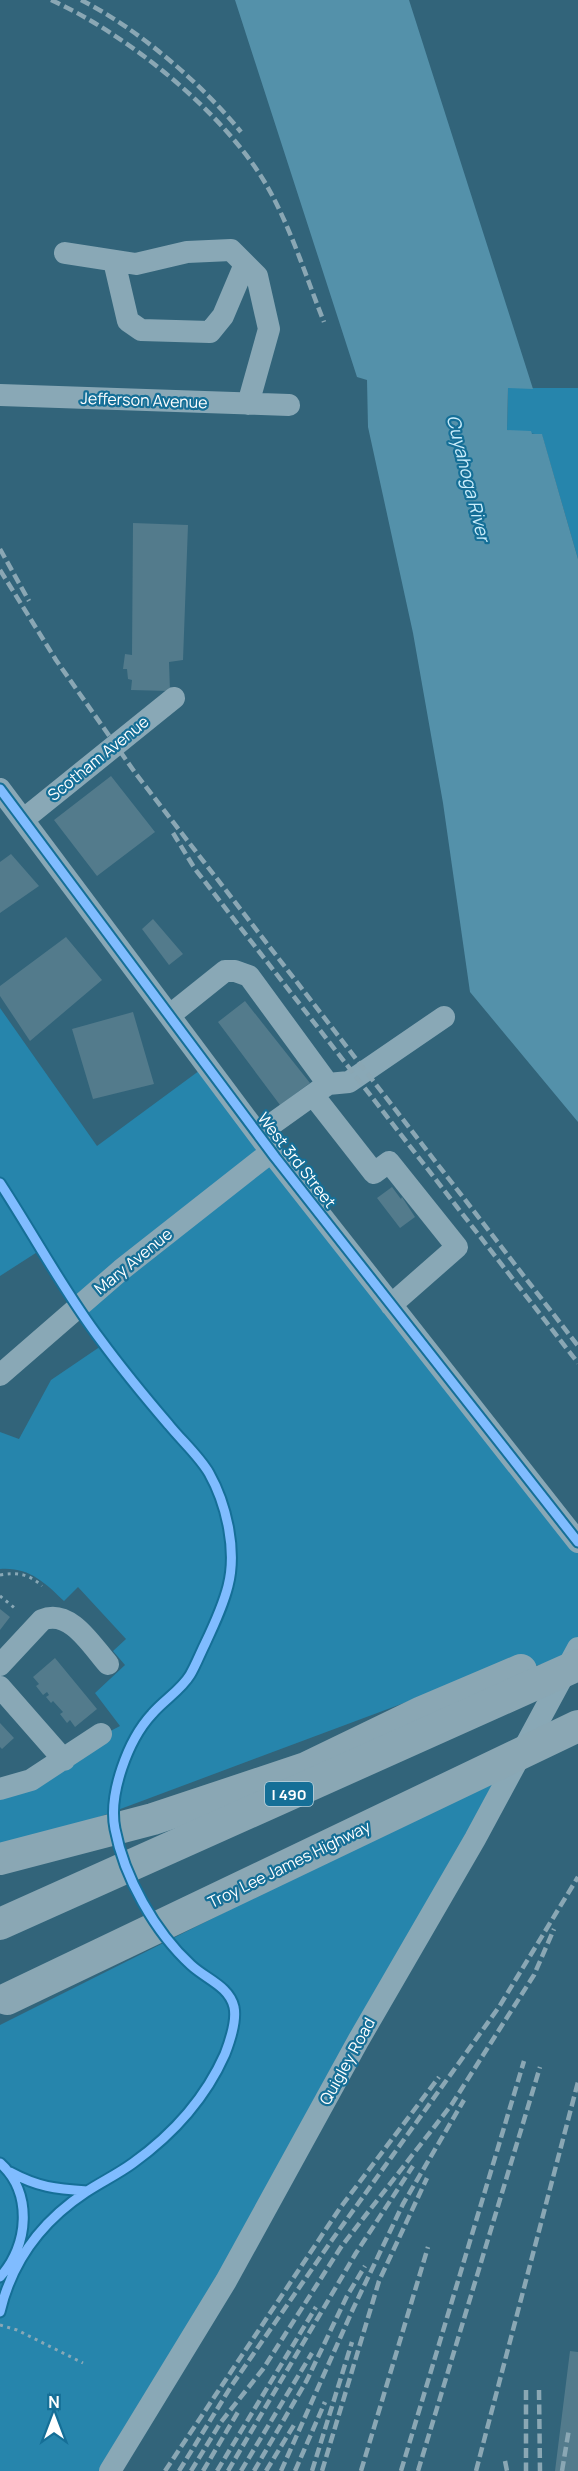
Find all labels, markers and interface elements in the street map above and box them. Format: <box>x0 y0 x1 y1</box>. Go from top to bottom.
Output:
street label: Jefferson Avenue <box>80 387 208 413</box>
water label: Cuyahoga River <box>442 412 497 546</box>
street label: Scotham Avenue <box>43 710 153 806</box>
street label: West 3rd Street <box>253 1108 341 1212</box>
street label: Mary Avenue <box>89 1223 177 1299</box>
road number: I 490 <box>265 1782 313 1806</box>
street label: Troy Lee James Highway <box>204 1815 374 1913</box>
street label: Quigley Road <box>314 2013 380 2109</box>
north arrow <box>24 2387 84 2447</box>
text: N <box>48 2391 60 2413</box>

